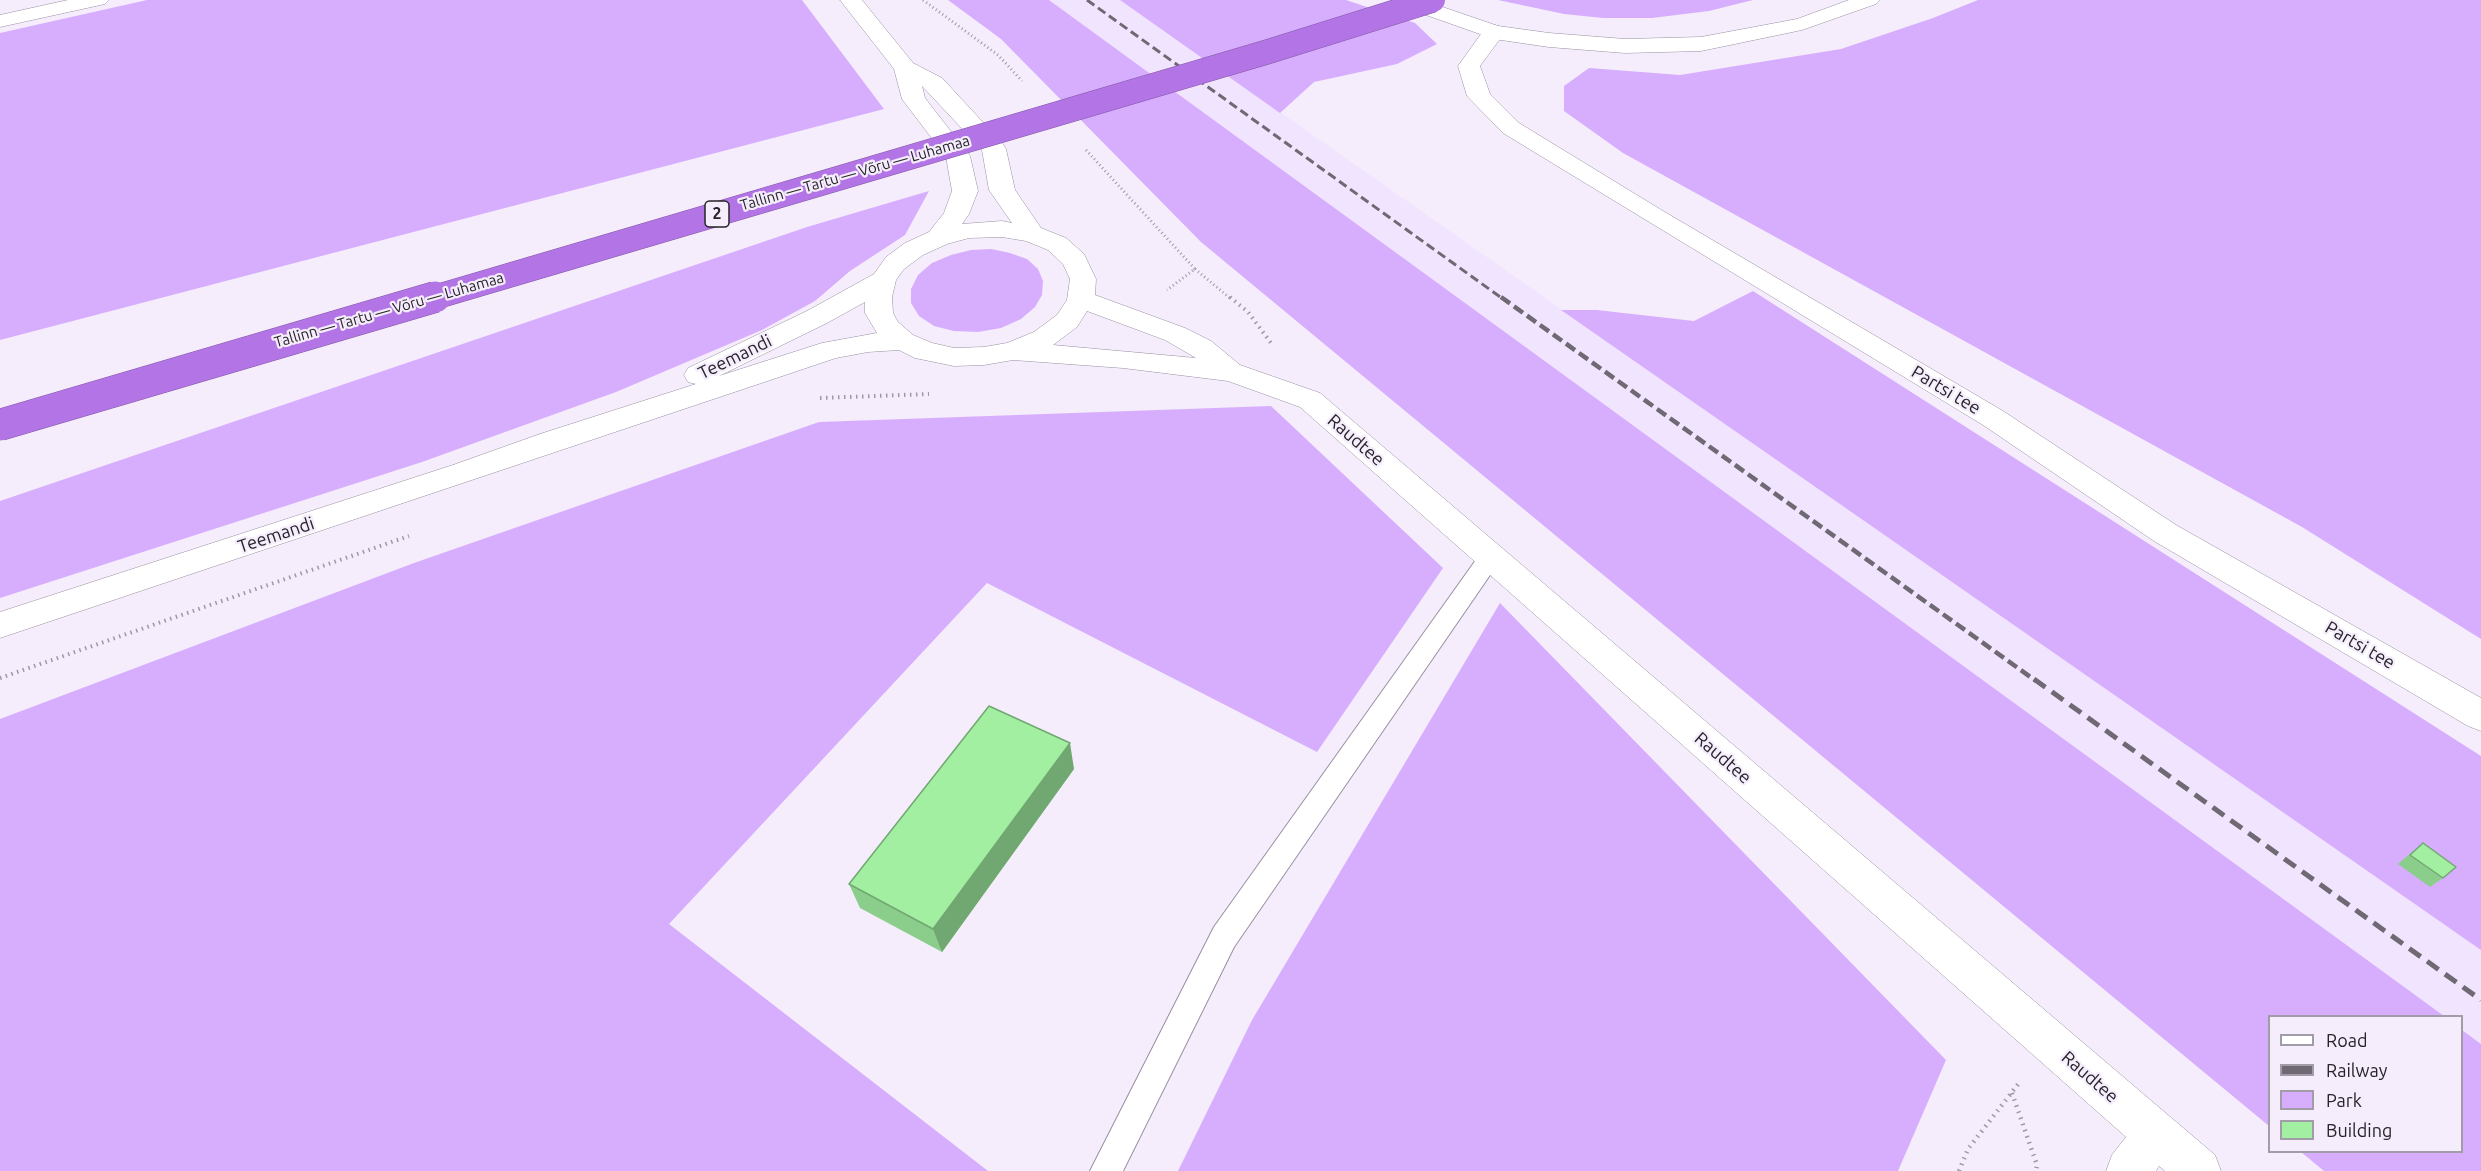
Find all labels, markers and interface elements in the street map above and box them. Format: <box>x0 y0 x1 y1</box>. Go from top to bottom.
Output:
street label: Tallinn — Tartu — Võru — Luhamaa <box>738 132 972 214</box>
road number: 2 <box>705 201 729 227</box>
street label: Tallinn — Tartu — Võru — Luhamaa <box>272 269 506 351</box>
street label: Teemandi <box>695 330 775 384</box>
street label: Partsi tee <box>1907 361 1985 419</box>
street label: Raudtee <box>1323 409 1389 471</box>
street label: Teemandi <box>235 513 317 557</box>
street label: Partsi tee <box>2321 616 2399 674</box>
street label: Raudtee <box>1690 727 1756 789</box>
legend <box>2268 1015 2463 1153</box>
text: Road <box>2326 1030 2368 1050</box>
street label: Raudtee <box>2057 1046 2123 1108</box>
text: Railway <box>2326 1060 2387 1080</box>
text: Park <box>2326 1090 2362 1110</box>
text: Building <box>2326 1120 2392 1140</box>

